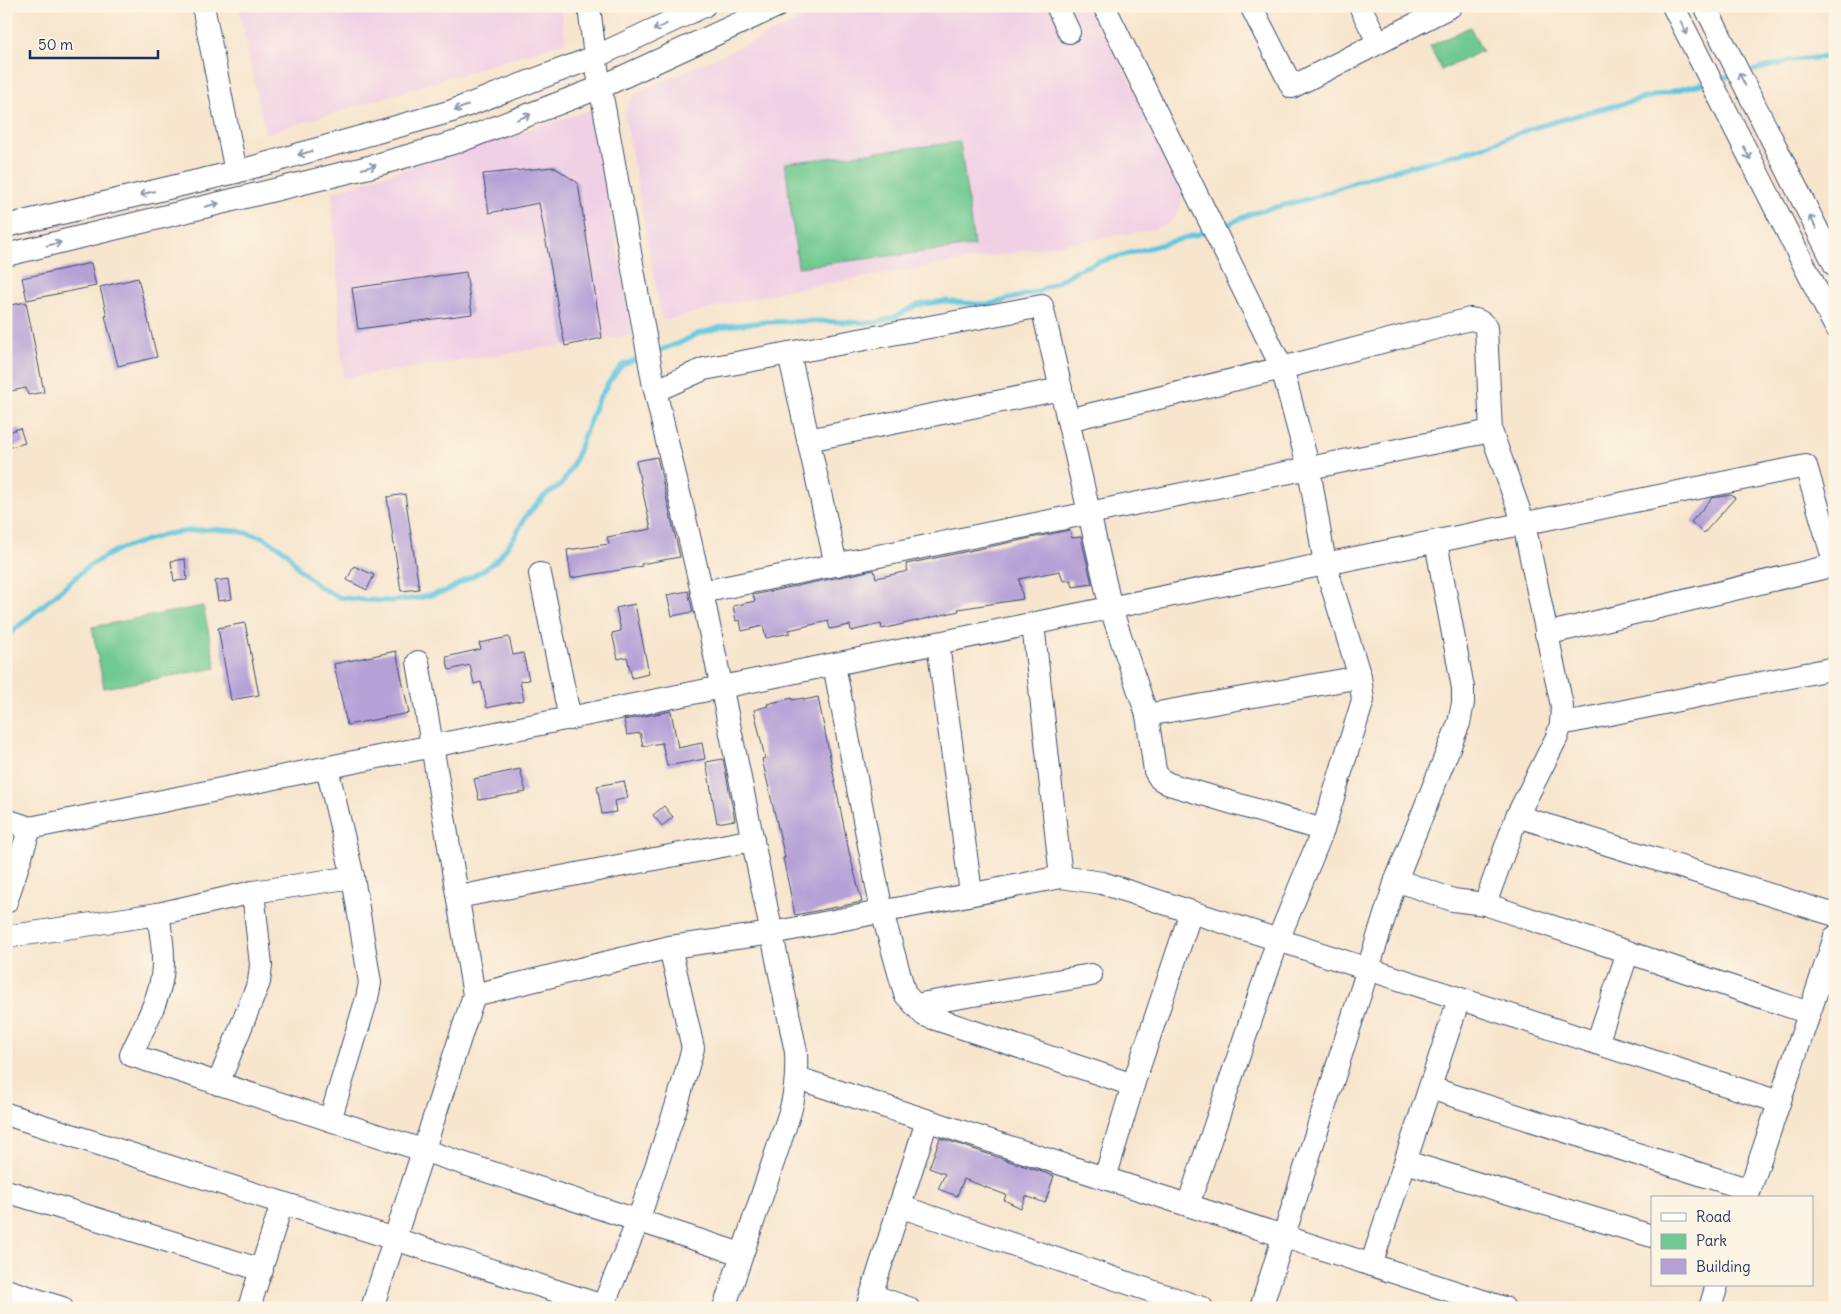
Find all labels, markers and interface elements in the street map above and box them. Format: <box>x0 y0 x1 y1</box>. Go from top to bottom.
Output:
one-way arrow <box>1680 20 1689 35</box>
one-way arrow <box>653 22 668 32</box>
scale bar <box>30 28 158 60</box>
text: 50 m <box>38 35 73 54</box>
one-way arrow <box>1736 72 1746 87</box>
one-way arrow <box>453 104 468 113</box>
one-way arrow <box>516 112 531 121</box>
one-way arrow <box>1743 145 1752 160</box>
one-way arrow <box>297 148 313 158</box>
one-way arrow <box>361 162 377 171</box>
one-way arrow <box>140 189 156 198</box>
one-way arrow <box>203 200 219 210</box>
one-way arrow <box>1808 215 1817 230</box>
one-way arrow <box>45 239 61 248</box>
legend <box>1651 1196 1814 1286</box>
text: Road <box>1696 1207 1731 1226</box>
text: Park <box>1696 1231 1727 1250</box>
text: Building <box>1696 1257 1751 1276</box>

